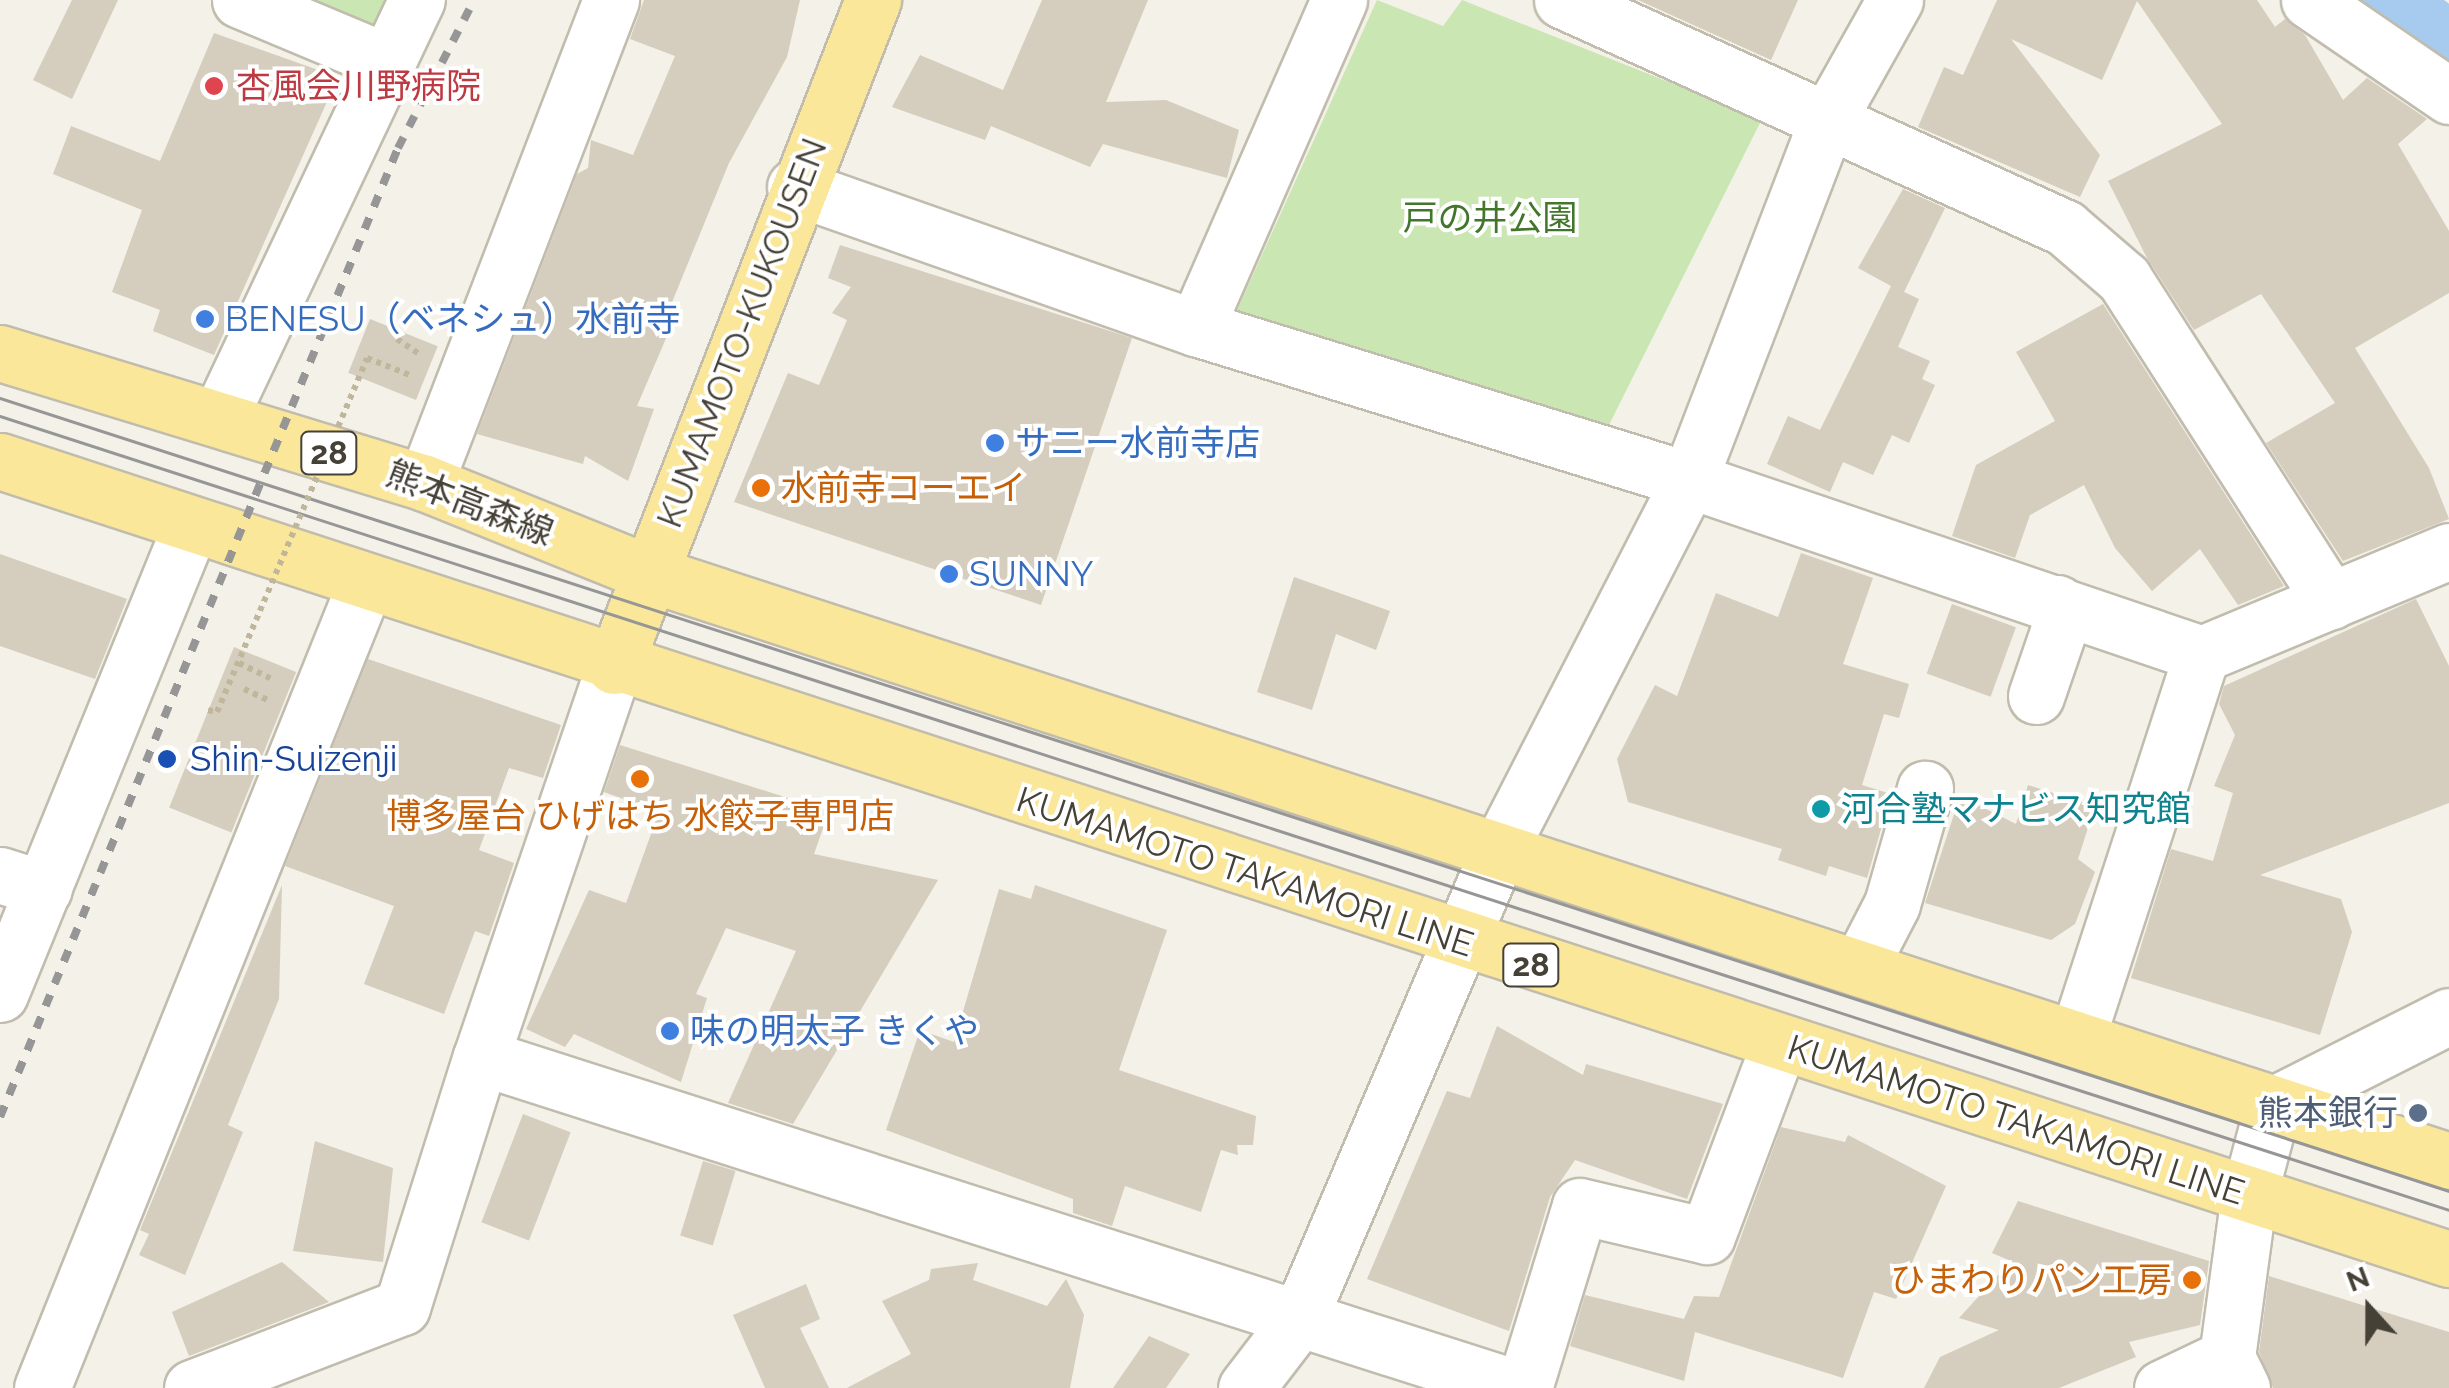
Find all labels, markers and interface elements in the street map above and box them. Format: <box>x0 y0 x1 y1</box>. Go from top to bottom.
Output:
place label: 杏風会川野病院 <box>236 65 481 107</box>
marker: 杏風会川野病院 <box>201 73 227 99</box>
street label: KUMAMOTO-KUKOUSEN <box>648 133 836 533</box>
park label: 戸の井公園 <box>1403 197 1577 239</box>
place label: BENESU（ベネシュ）水前寺 <box>225 298 680 340</box>
marker: BENESU（ベネシュ）水前寺 <box>194 308 216 330</box>
place label: サニー水前寺店 <box>1015 422 1260 464</box>
road number: 28 <box>299 426 359 480</box>
marker: サニー水前寺店 <box>984 432 1006 454</box>
street label: 熊本高森線 <box>381 452 559 554</box>
place label: 水前寺コーエイ <box>781 467 1026 509</box>
marker: 水前寺コーエイ <box>750 477 772 499</box>
place label: SUNNY <box>969 553 1093 595</box>
marker: SUNNY <box>938 563 960 585</box>
place label: Shin-Suizenji <box>190 738 397 780</box>
marker: Shin-Suizenji <box>154 746 180 772</box>
marker: 博多屋台 ひげはち 水餃子専門店 <box>629 768 651 790</box>
street label: KUMAMOTO TAKAMORI LINE <box>1011 778 1479 966</box>
place label: 河合塾マナビス知究館 <box>1841 788 2191 830</box>
place label: 博多屋台 ひげはち 水餃子専門店 <box>386 795 894 837</box>
marker: 河合塾マナビス知究館 <box>1810 798 1832 820</box>
road number: 28 <box>1501 938 1561 992</box>
place label: 味の明太子 きくや <box>690 1010 979 1052</box>
marker: 味の明太子 きくや <box>659 1020 681 1042</box>
street label: KUMAMOTO TAKAMORI LINE <box>1782 1026 2250 1214</box>
place label: 熊本銀行 <box>2258 1092 2398 1134</box>
marker: 熊本銀行 <box>2407 1102 2429 1124</box>
north arrow <box>2319 1258 2419 1358</box>
place label: ひまわりパン工房 <box>1892 1259 2172 1301</box>
text: N <box>2342 1260 2374 1299</box>
marker: ひまわりパン工房 <box>2181 1269 2203 1291</box>

